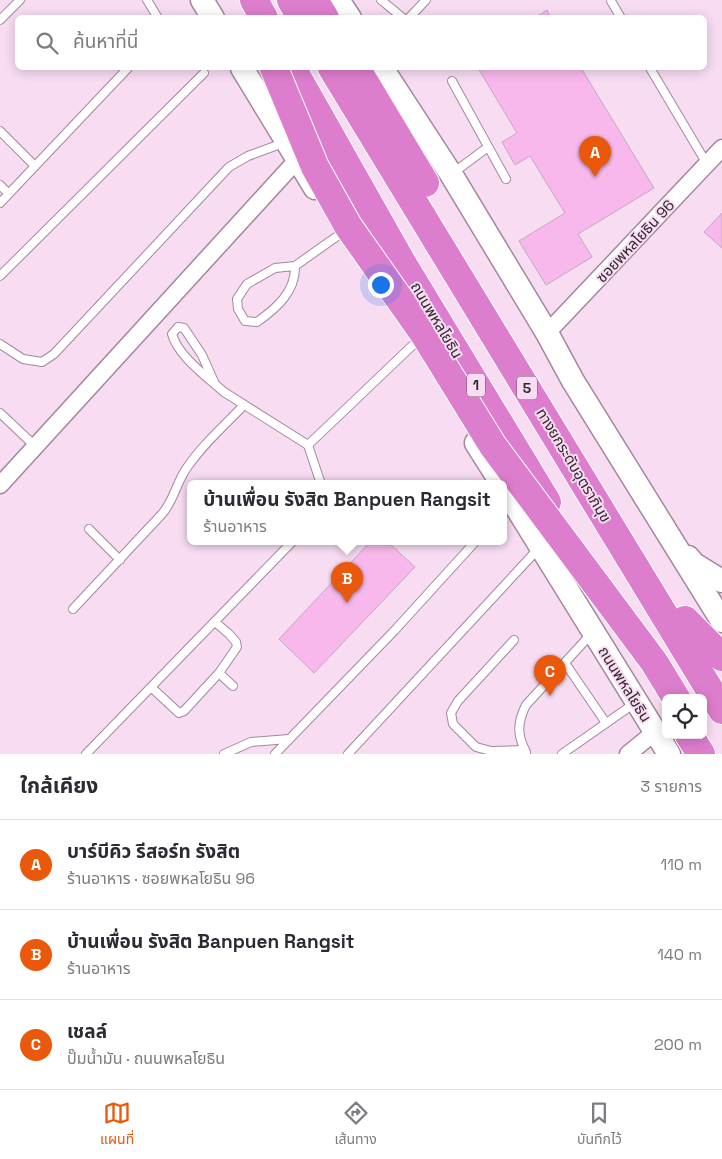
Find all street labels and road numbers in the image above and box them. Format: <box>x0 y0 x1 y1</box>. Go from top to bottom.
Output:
street label: ซอยพหลโยธิน 96 <box>592 196 678 286</box>
street label: ถนนพหลโยธิน <box>407 278 467 362</box>
road number: 1 <box>467 374 485 396</box>
road number: 5 <box>517 376 537 399</box>
street label: ทางยกระดับอุตราภิมุข <box>532 404 616 526</box>
street label: ถนนพหลโยธิน <box>594 643 656 725</box>

